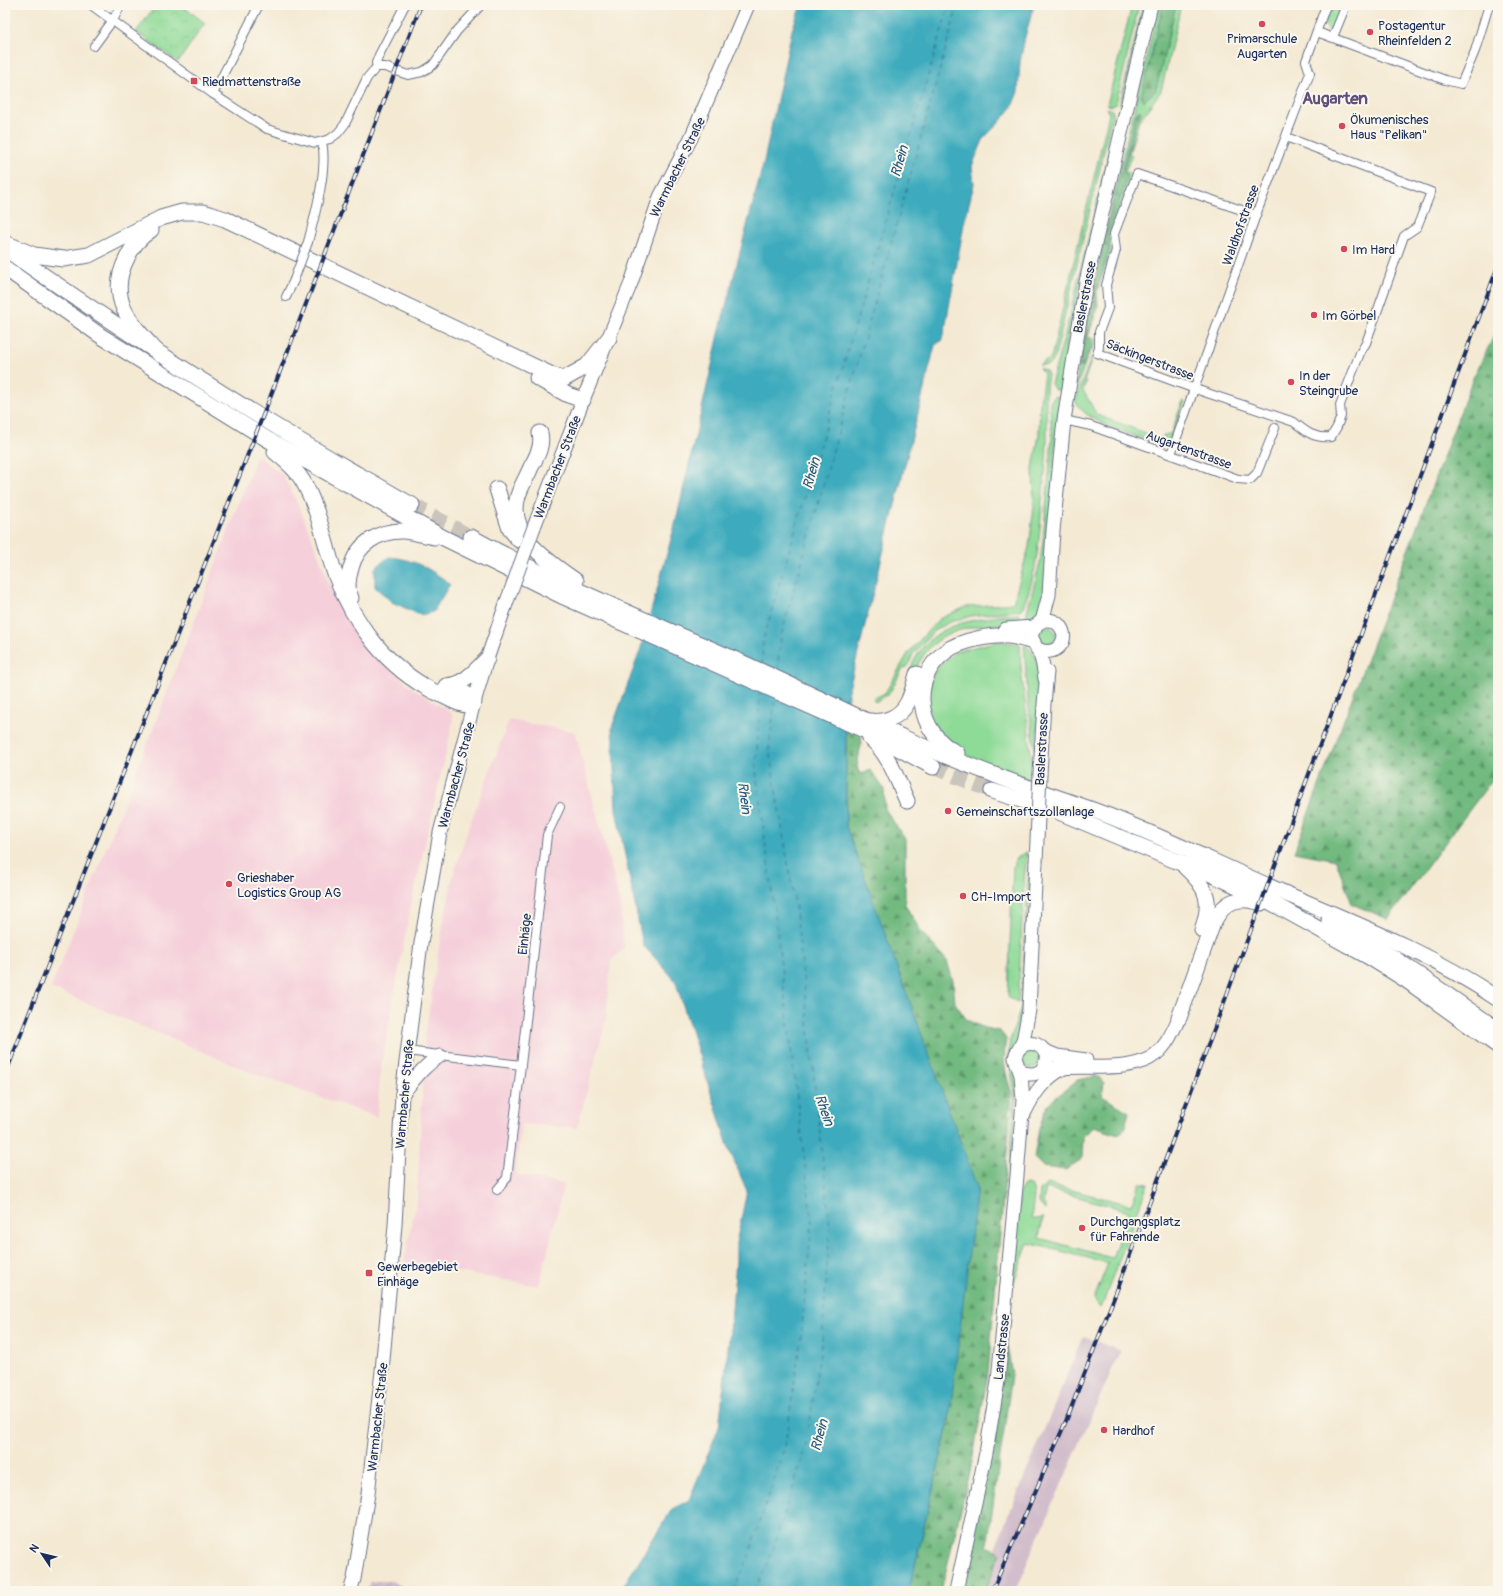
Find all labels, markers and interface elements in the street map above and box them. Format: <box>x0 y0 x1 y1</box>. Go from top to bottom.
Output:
place label: Postagentur Rheinfelden 2 <box>1378 18 1452 49</box>
marker: Primarschule Augarten <box>1257 19 1267 29</box>
marker: Postagentur Rheinfelden 2 <box>1365 27 1375 37</box>
place label: Primarschule Augarten <box>1227 31 1298 62</box>
place label: Riedmattenstraße <box>202 74 301 90</box>
marker: Riedmattenstraße <box>189 76 199 86</box>
district label: Augarten <box>1302 88 1368 109</box>
place label: Ökumenisches Haus "Pelikan" <box>1350 112 1429 143</box>
street label: Warmbacher Straße <box>647 114 709 220</box>
marker: Ökumenisches Haus "Pelikan" <box>1337 121 1347 131</box>
water label: Rhein <box>887 142 912 179</box>
street label: Waldhofstrasse <box>1219 182 1263 268</box>
place label: Im Hard <box>1352 242 1395 258</box>
marker: Im Hard <box>1339 244 1349 254</box>
street label: Baslerstrasse <box>1070 259 1100 335</box>
place label: Im Görbel <box>1322 308 1376 324</box>
marker: Im Görbel <box>1309 310 1319 320</box>
street label: Säckingerstrasse <box>1104 336 1196 384</box>
place label: In der Steingrube <box>1299 368 1359 399</box>
marker: In der Steingrube <box>1286 377 1296 387</box>
street label: Warmbacher Straße <box>531 413 585 521</box>
street label: Augartenstrasse <box>1144 427 1234 473</box>
water label: Rhein <box>799 454 824 491</box>
street label: Baslerstrasse <box>1032 712 1052 786</box>
street label: Warmbacher Straße <box>435 720 479 830</box>
water label: Rhein <box>734 781 755 816</box>
place label: Gemeinschaftszollanlage <box>956 804 1095 820</box>
marker: Gemeinschaftszollanlage <box>943 806 953 816</box>
place label: Grieshaber Logistics Group AG <box>237 870 341 901</box>
marker: Grieshaber Logistics Group AG <box>224 879 234 889</box>
place label: CH-Import <box>971 889 1032 905</box>
marker: CH-Import <box>958 891 968 901</box>
street label: Einhäge <box>515 912 535 956</box>
street label: Warmbacher Straße <box>392 1038 418 1149</box>
water label: Rhein <box>811 1092 838 1129</box>
place label: Durchgangsplatz für Fahrende <box>1090 1214 1181 1245</box>
marker: Durchgangsplatz für Fahrende <box>1077 1223 1087 1233</box>
place label: Gewerbegebiet Einhäge <box>377 1259 459 1290</box>
marker: Gewerbegebiet Einhäge <box>364 1268 374 1278</box>
street label: Landstrasse <box>991 1313 1013 1381</box>
street label: Warmbacher Straße <box>364 1361 392 1472</box>
water label: Rhein <box>807 1417 832 1453</box>
place label: Hardhof <box>1112 1423 1156 1439</box>
marker: Hardhof <box>1099 1425 1109 1435</box>
north arrow <box>22 1534 62 1574</box>
text: N <box>27 1541 42 1555</box>

